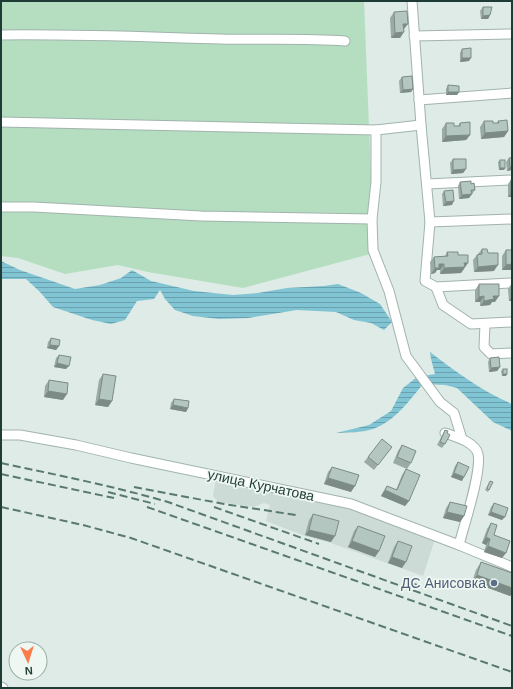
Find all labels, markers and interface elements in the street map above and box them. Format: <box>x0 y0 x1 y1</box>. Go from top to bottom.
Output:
street label: улица Курчатова <box>206 466 316 504</box>
place label: ДС Анисовка <box>401 575 486 591</box>
marker: ДС Анисовка <box>489 578 499 588</box>
north arrow <box>8 641 48 681</box>
text: N <box>24 665 33 677</box>

